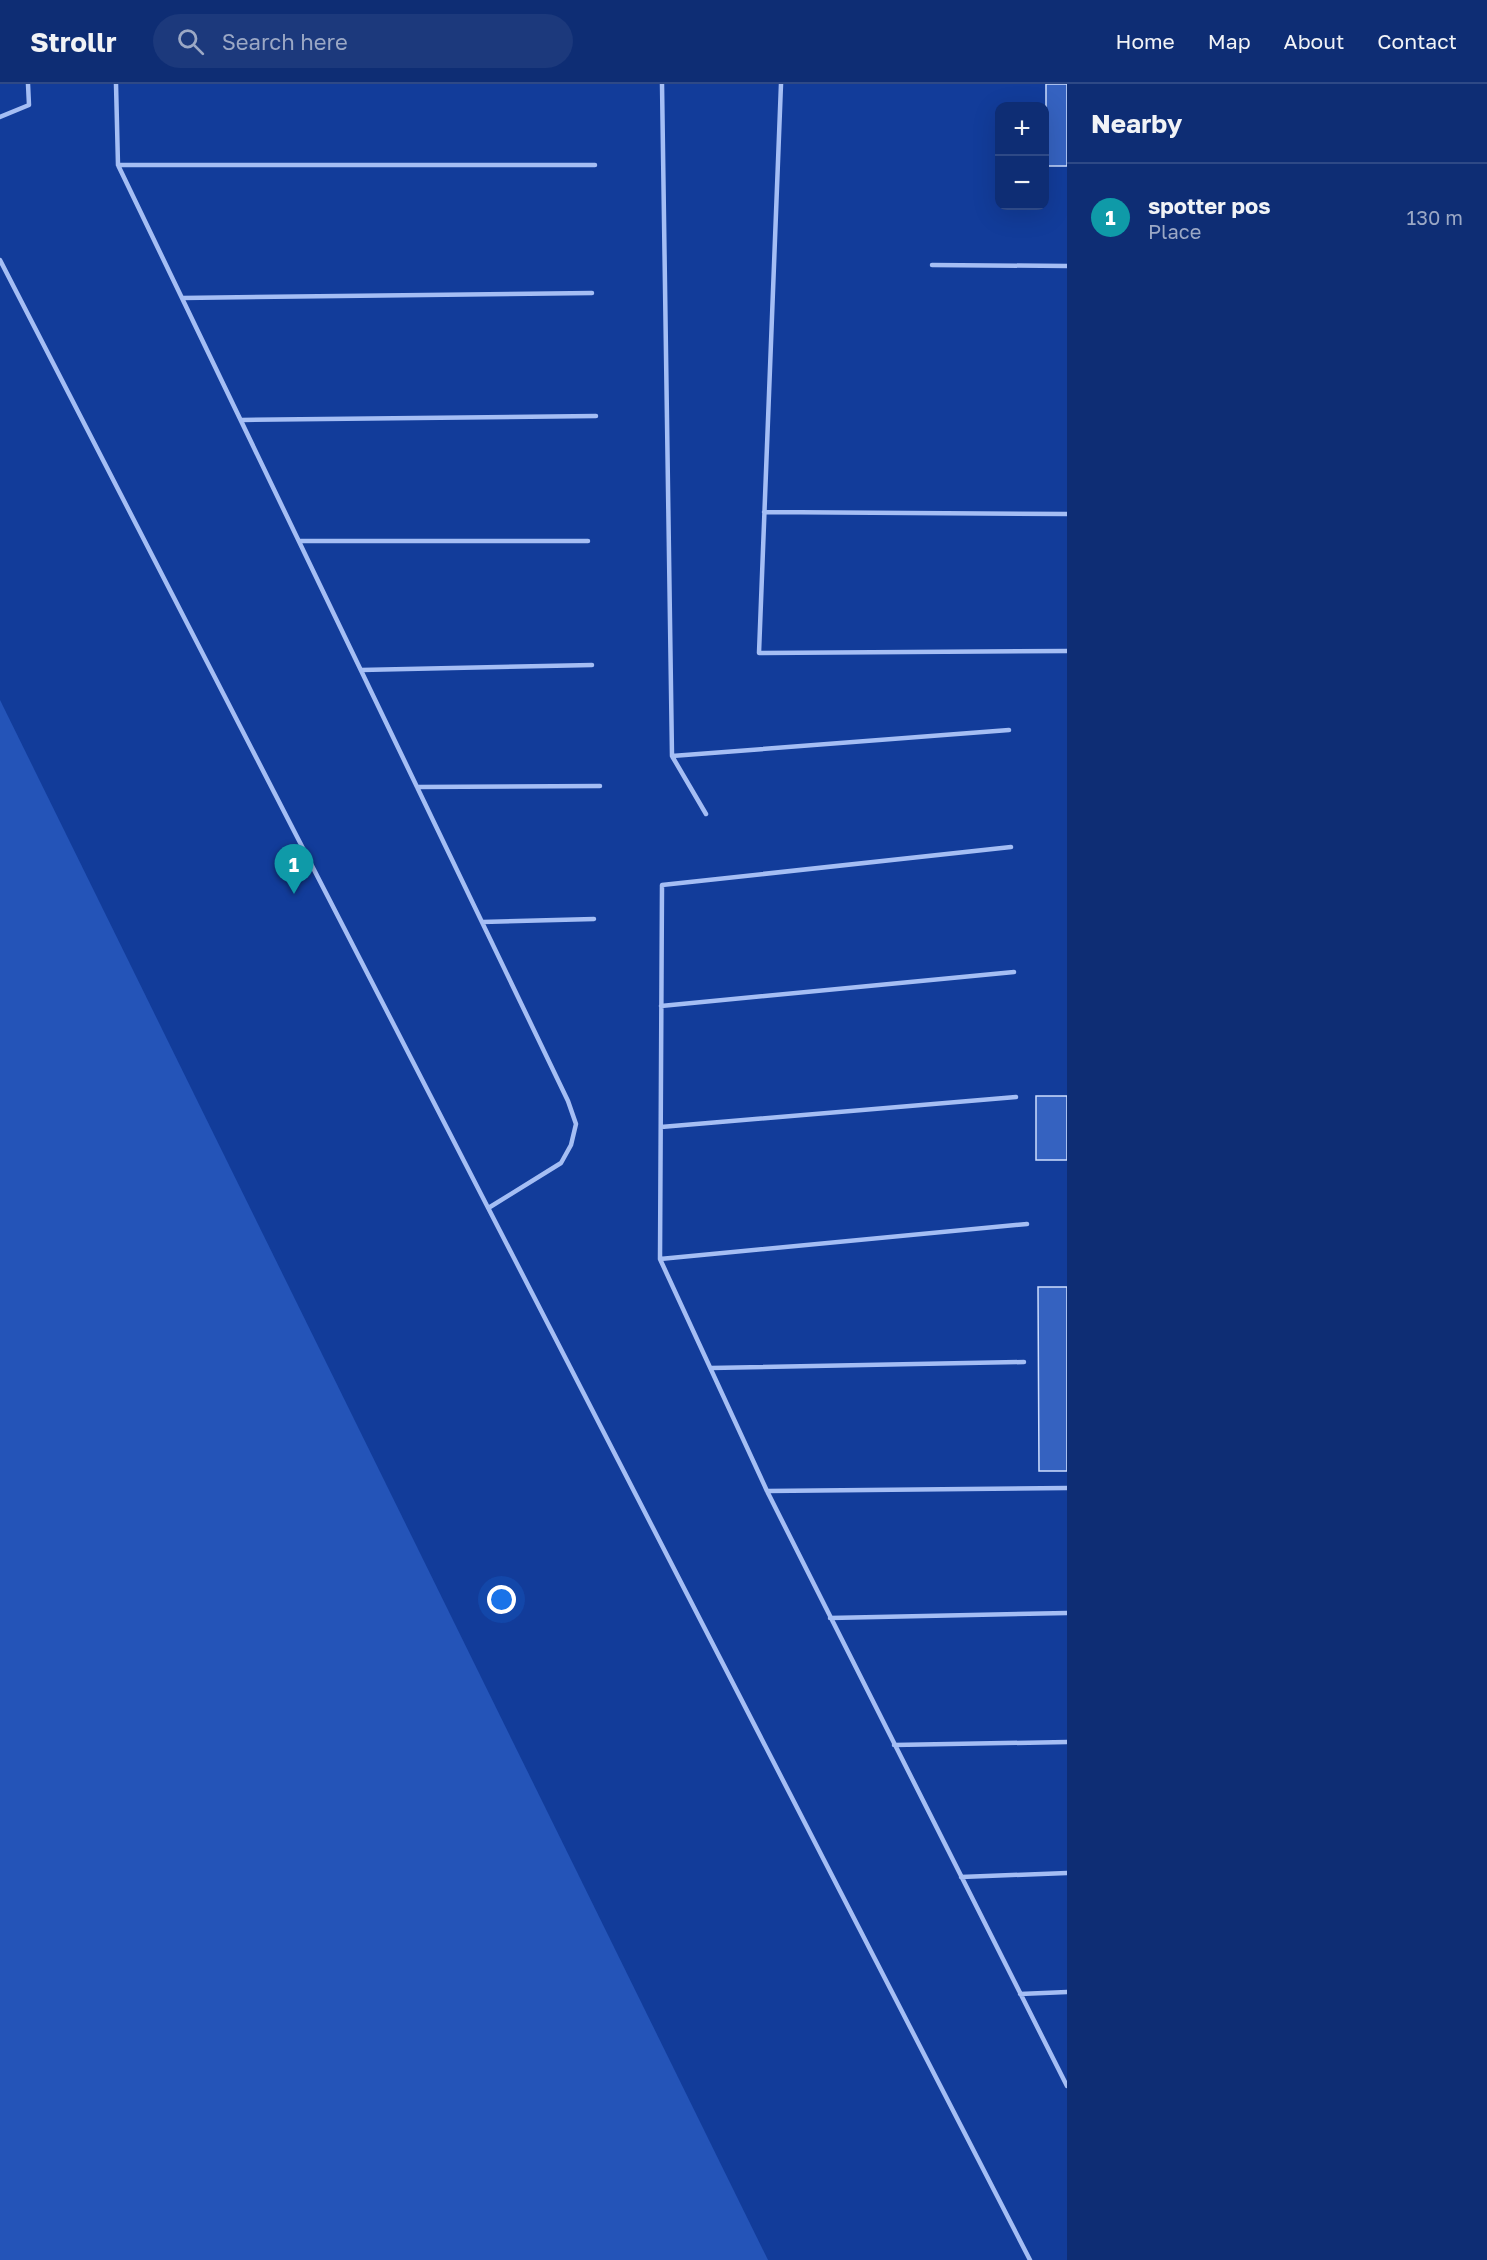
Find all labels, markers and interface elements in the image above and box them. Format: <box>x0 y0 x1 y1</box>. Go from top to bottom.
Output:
search box <box>153 14 573 68</box>
text: Strollr <box>30 25 117 58</box>
icon: search <box>174 25 207 58</box>
text: Search here <box>222 28 348 55</box>
text: Home <box>1115 28 1175 54</box>
text: Map <box>1208 28 1251 54</box>
text: About <box>1284 28 1344 54</box>
text: Contact <box>1377 28 1457 54</box>
map controls <box>995 102 1049 210</box>
button: + <box>995 102 1049 156</box>
text: Nearby <box>1091 108 1182 139</box>
button: − <box>995 156 1049 210</box>
text: spotter pos <box>1148 192 1270 219</box>
text: 1 <box>1105 205 1116 229</box>
text: 130 m <box>1407 205 1463 229</box>
text: Place <box>1148 219 1201 243</box>
pin: 1 <box>274 844 314 894</box>
your location <box>487 1585 516 1614</box>

